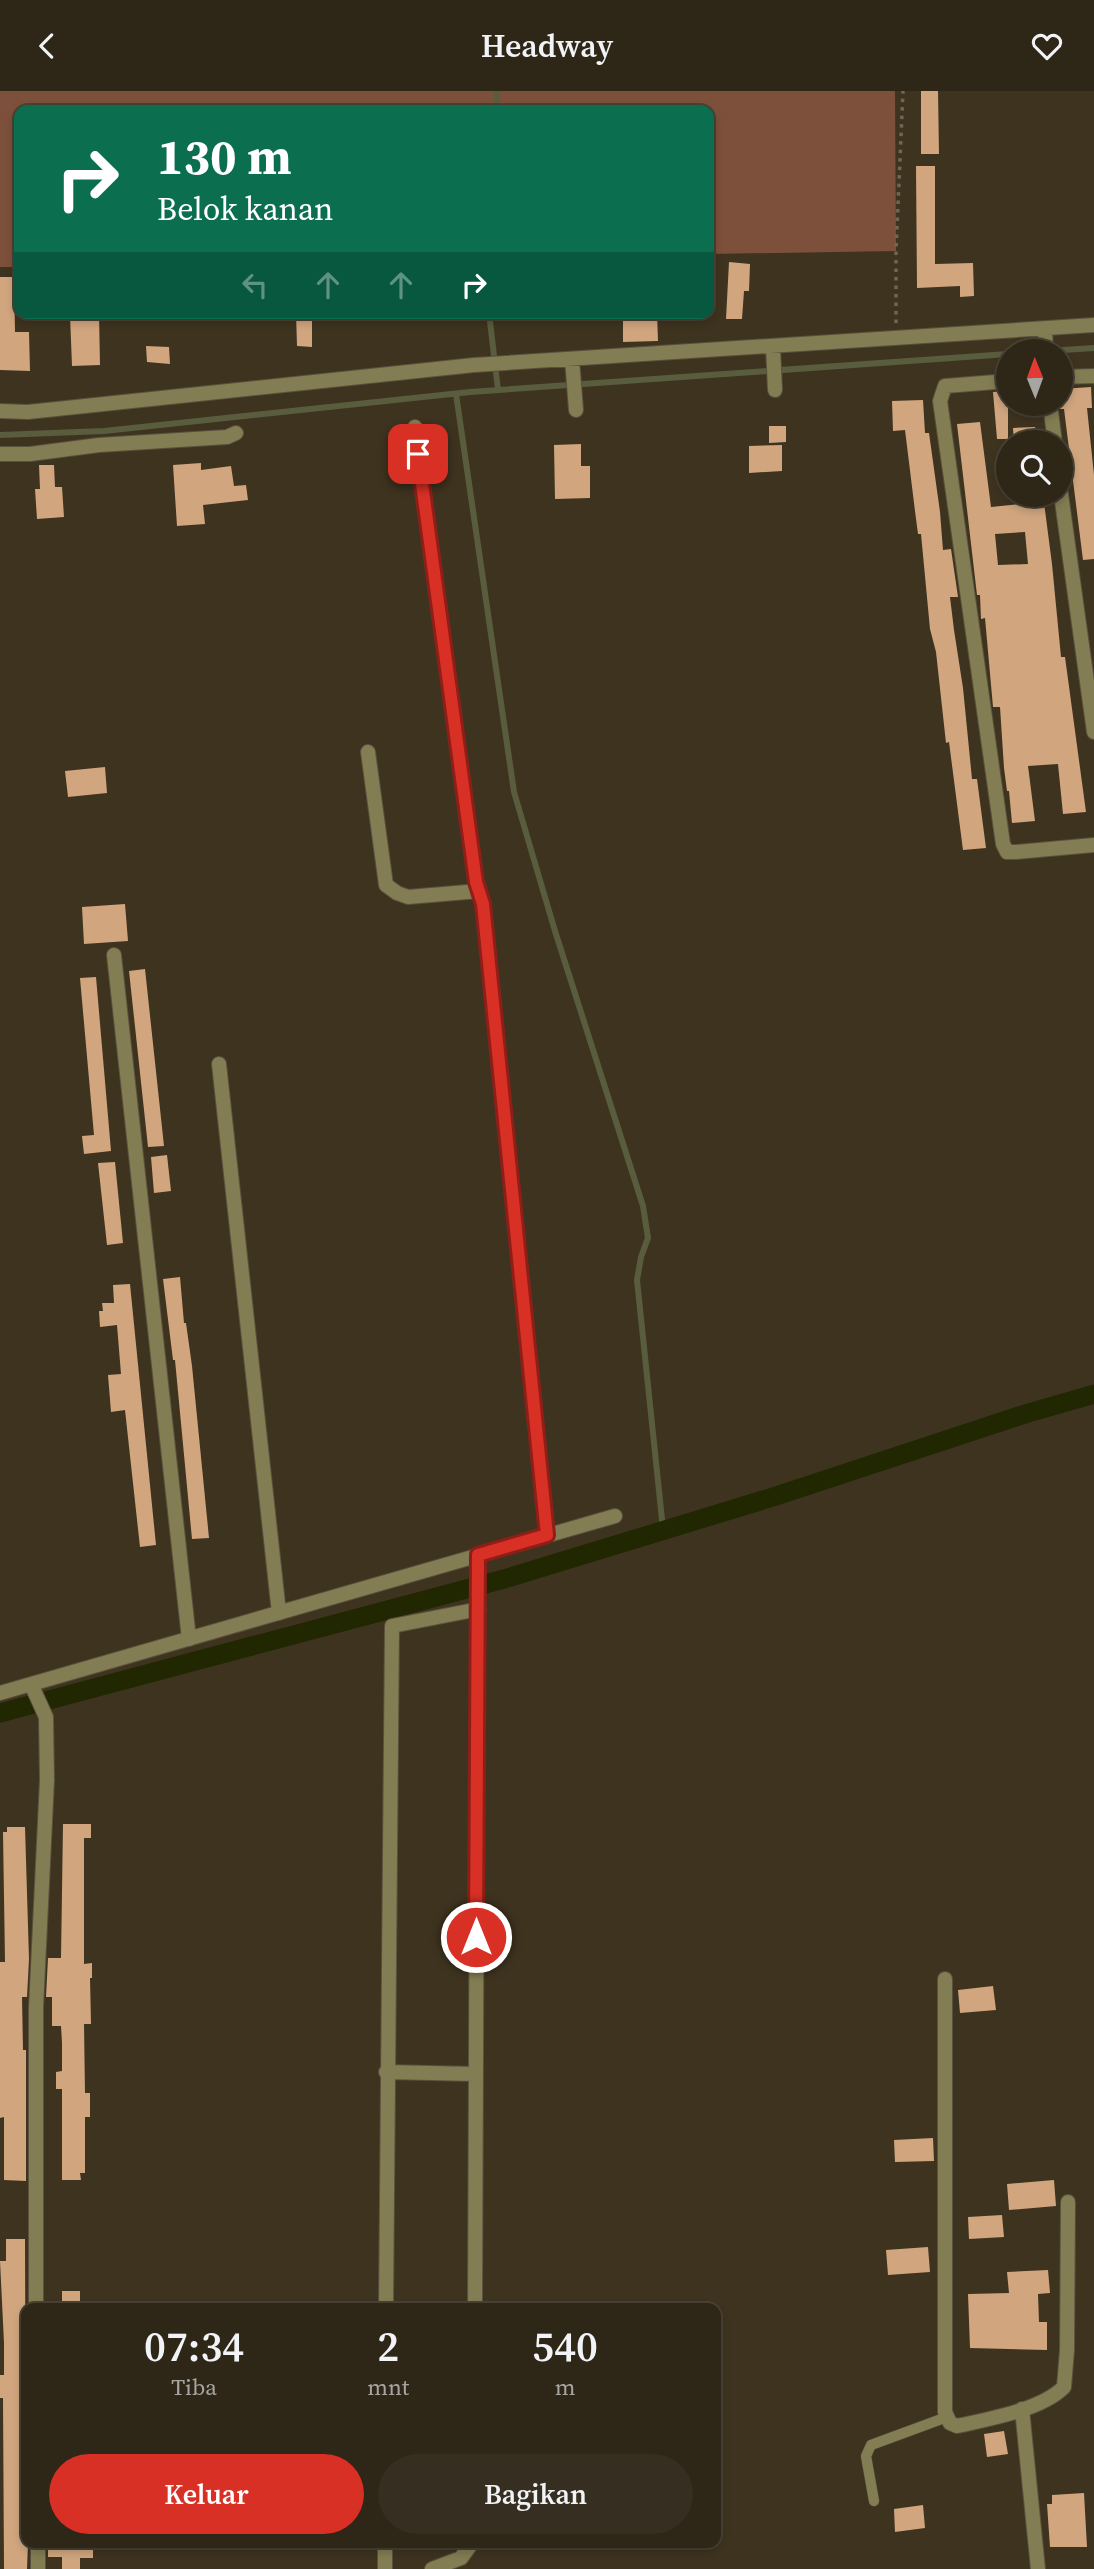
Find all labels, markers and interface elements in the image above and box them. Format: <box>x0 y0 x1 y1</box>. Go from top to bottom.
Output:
text: Headway <box>481 24 613 68</box>
icon: back <box>28 27 66 65</box>
icon: heart <box>1028 27 1066 65</box>
text: 130 m <box>157 123 292 190</box>
icon: right <box>42 133 133 224</box>
text: Belok kanan <box>157 187 333 231</box>
icon: left <box>236 266 274 304</box>
icon: ahead <box>309 266 347 304</box>
icon: ahead <box>382 266 420 304</box>
icon: right <box>455 266 493 304</box>
north arrow <box>996 339 1073 417</box>
map controls <box>996 339 1073 507</box>
pin <box>388 424 448 484</box>
button: search <box>996 430 1073 507</box>
icon: arrive <box>399 435 437 473</box>
position arrow <box>439 1900 513 1974</box>
text: 07:34 <box>144 2317 244 2375</box>
text: 2 <box>377 2317 399 2375</box>
text: 540 <box>532 2317 598 2375</box>
text: Tiba <box>171 2371 217 2403</box>
text: mnt <box>367 2371 409 2403</box>
text: m <box>555 2371 575 2403</box>
button: Keluar <box>49 2454 364 2534</box>
button: Bagikan <box>378 2454 693 2534</box>

